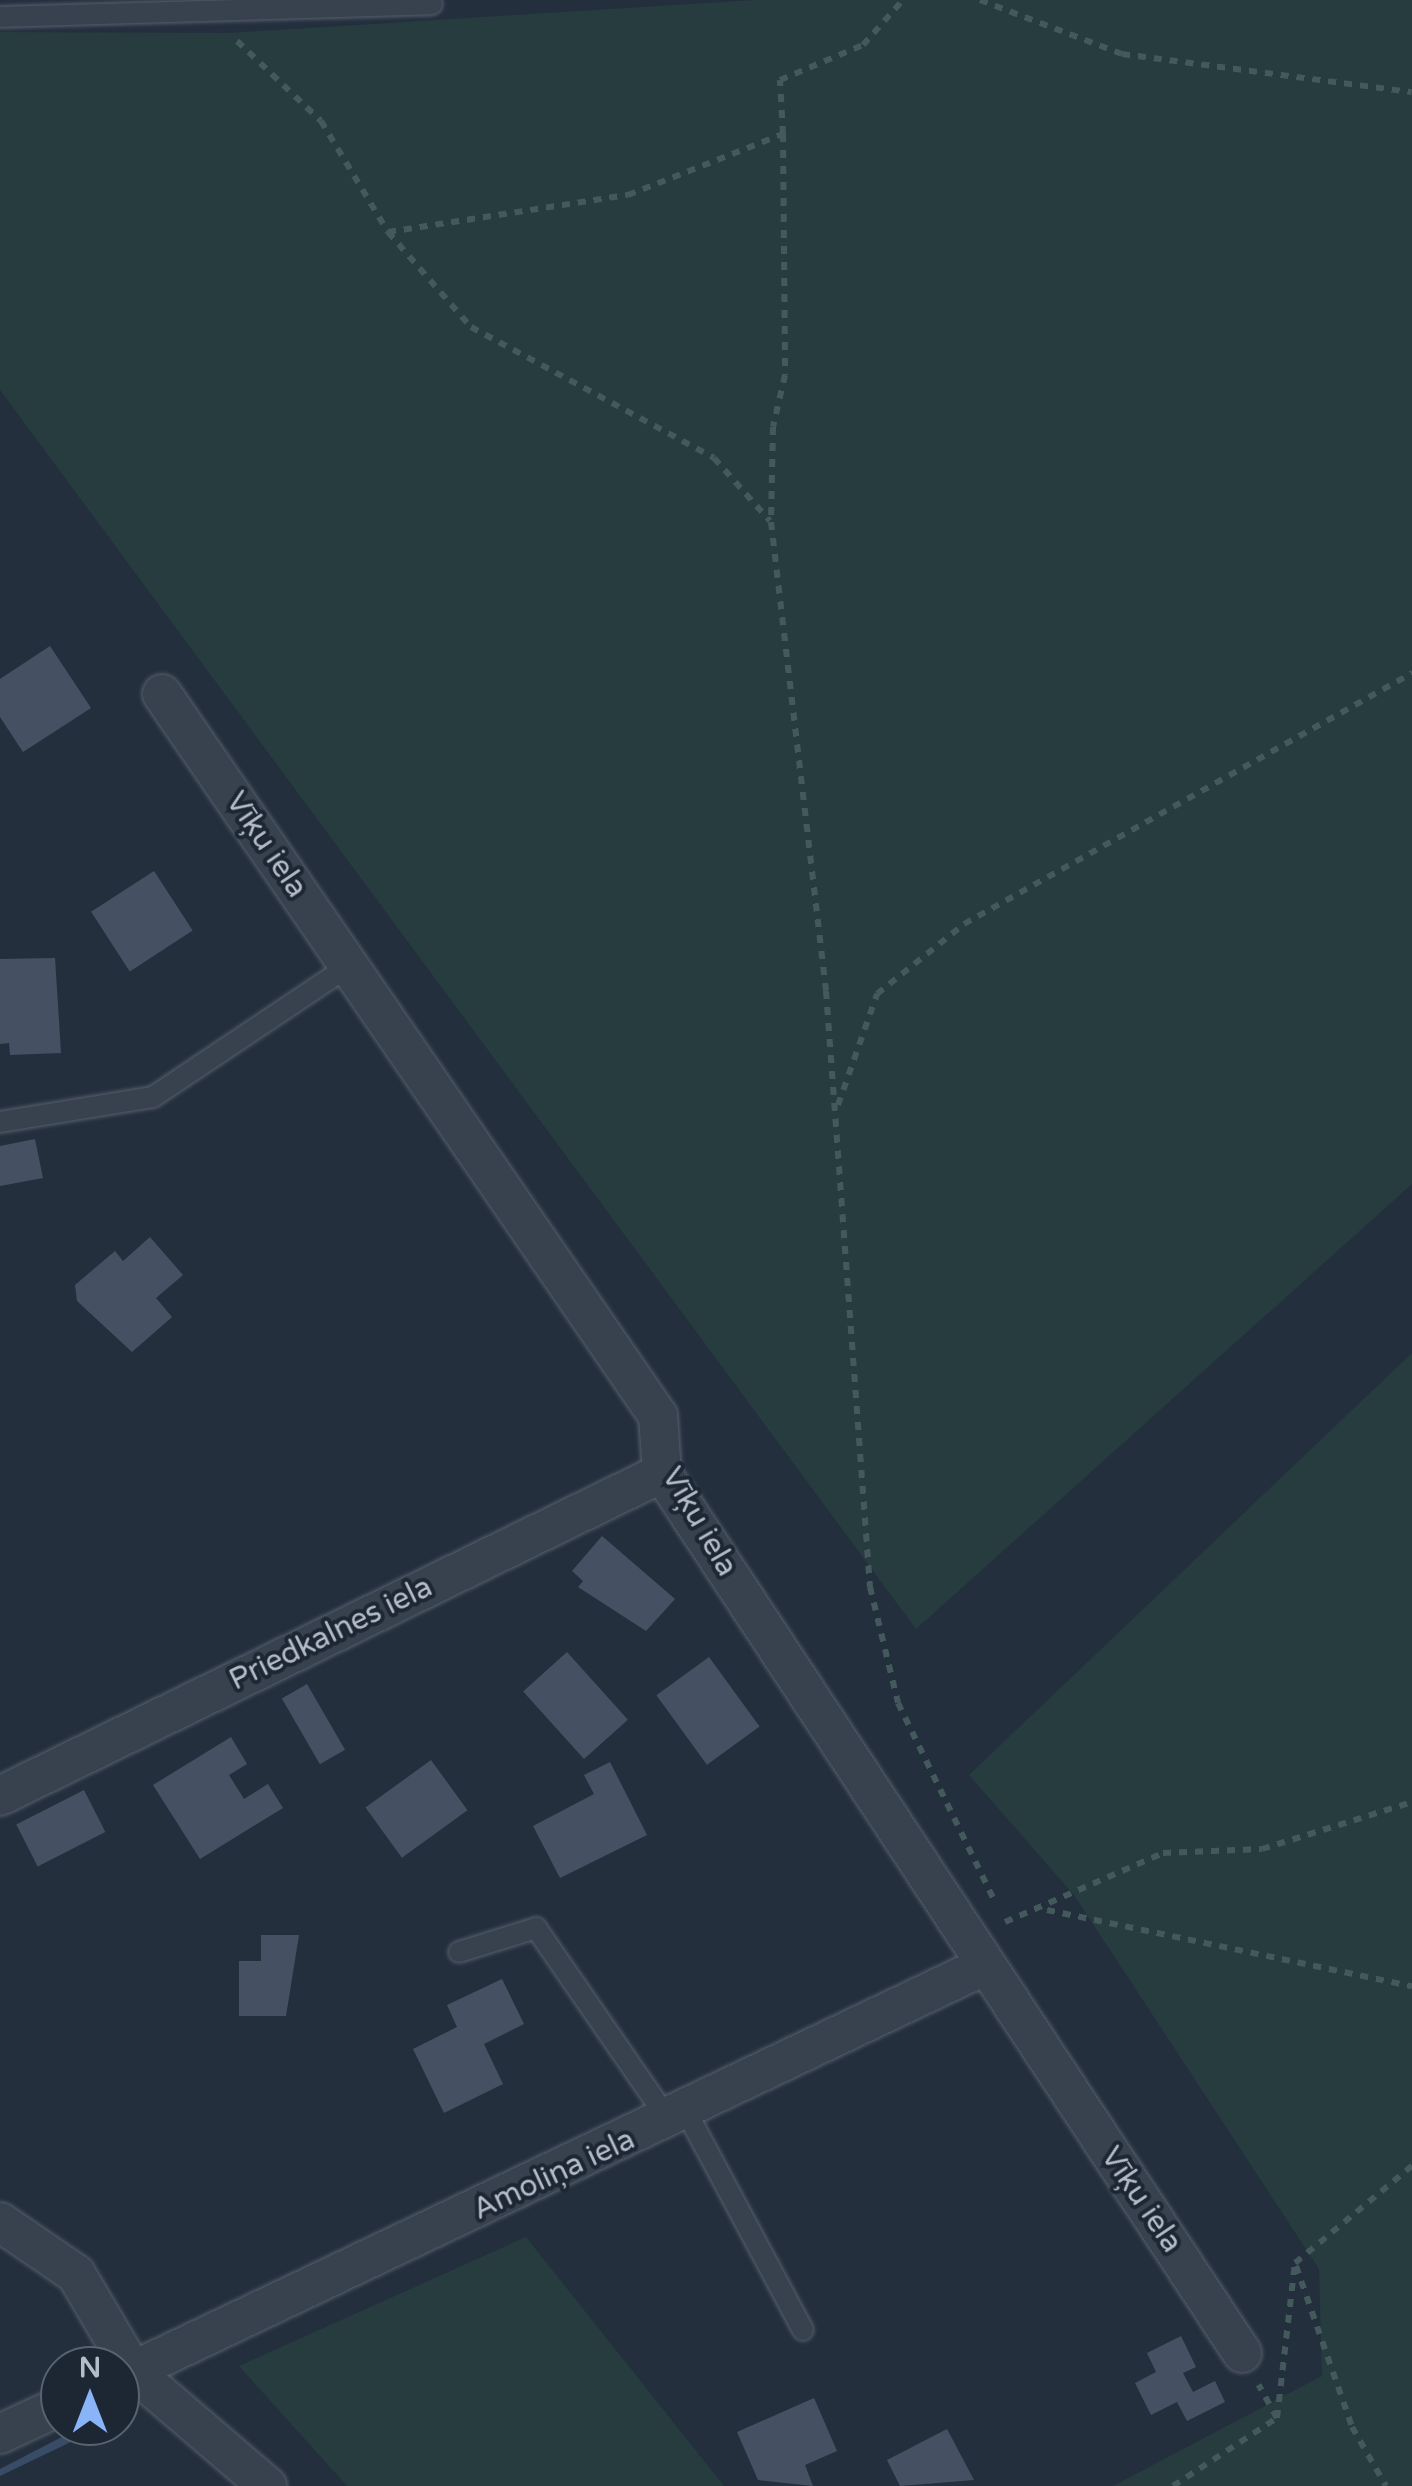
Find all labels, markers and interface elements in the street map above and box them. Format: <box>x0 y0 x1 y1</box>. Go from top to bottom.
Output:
street label: Vīķu iela <box>218 785 314 905</box>
street label: Vīķu iela <box>653 1461 745 1583</box>
street label: Priedkalnes iela <box>224 1569 438 1699</box>
street label: Amoliņa iela <box>467 2122 641 2228</box>
street label: Vīķu iela <box>1093 2140 1189 2260</box>
north arrow <box>40 2346 140 2446</box>
text: N <box>79 2351 101 2385</box>

